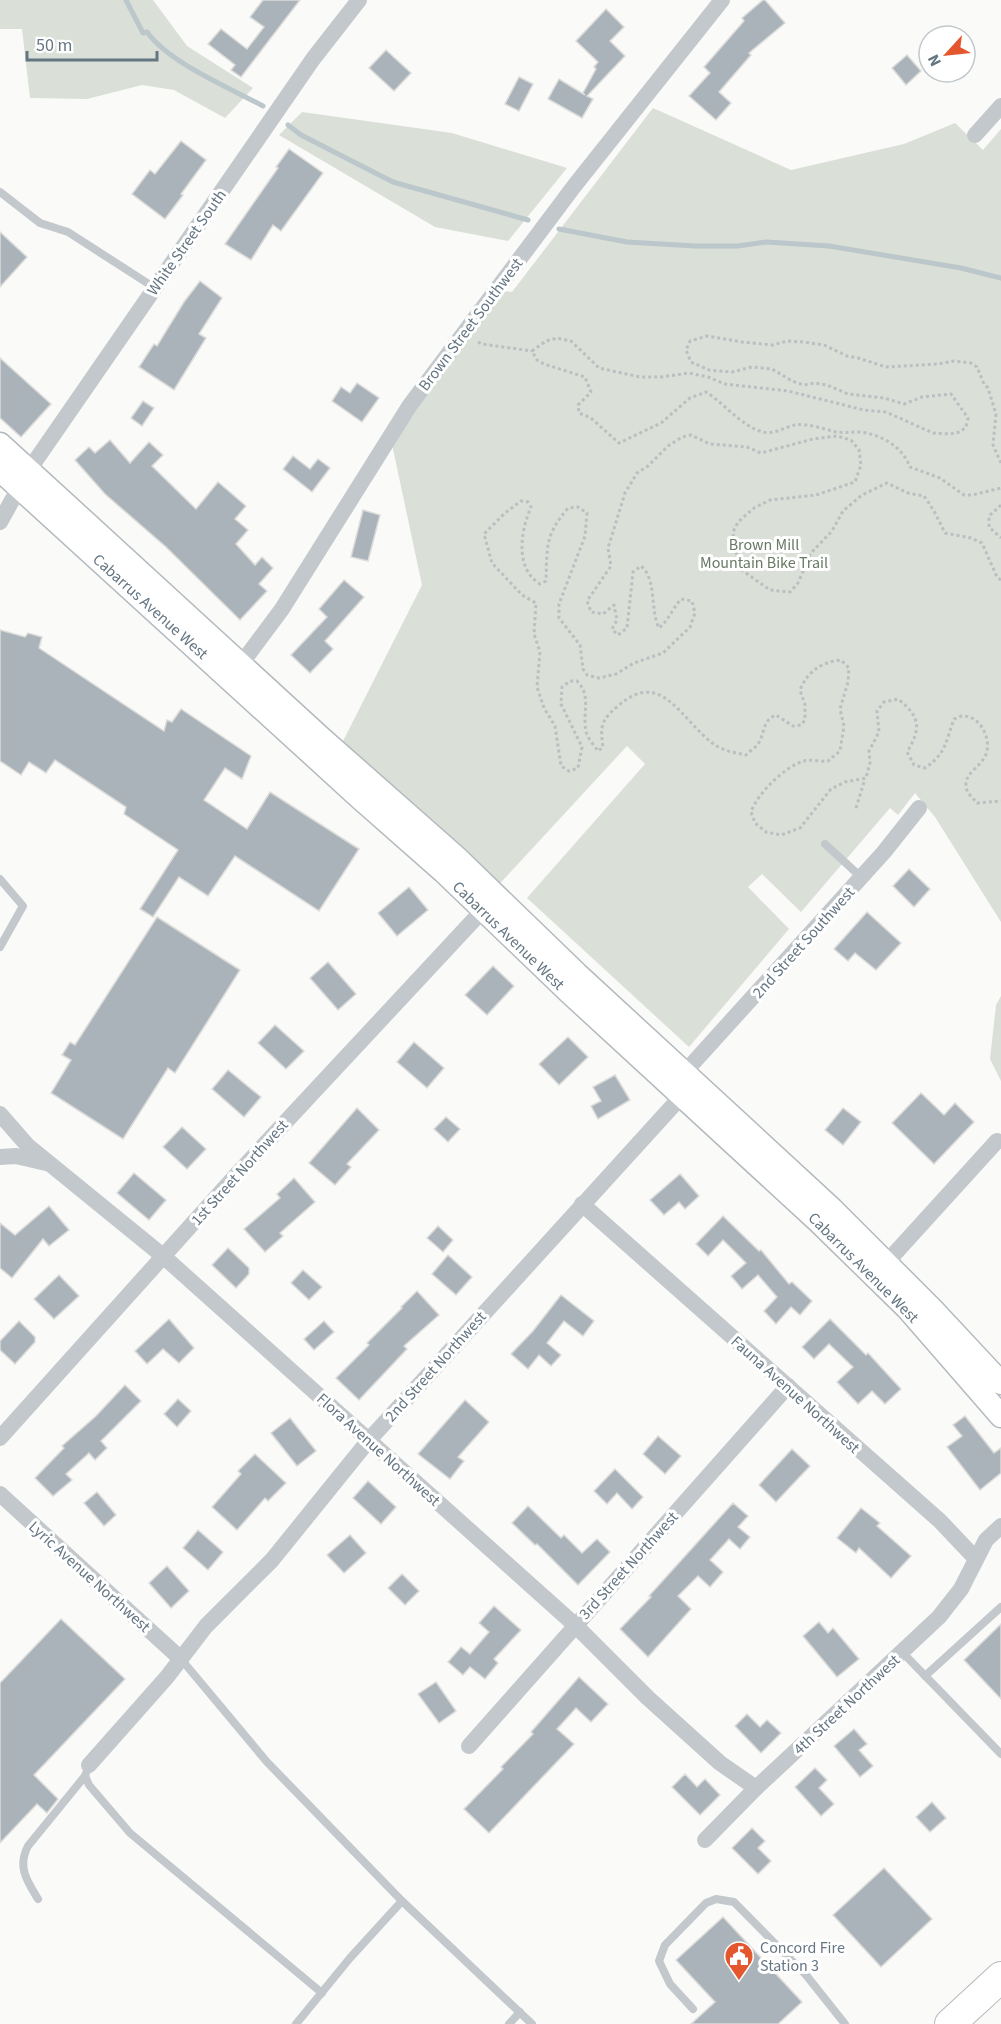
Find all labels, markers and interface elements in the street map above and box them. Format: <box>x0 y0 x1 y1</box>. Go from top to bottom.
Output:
scale bar <box>27 24 158 62</box>
north arrow <box>917 24 977 84</box>
text: 50 m <box>36 33 72 58</box>
text: N <box>922 51 947 70</box>
street label: White Street South <box>142 185 232 300</box>
street label: Brown Street Southwest <box>413 253 528 396</box>
park label: Brown Mill Mountain Bike Trail <box>700 534 828 574</box>
street label: Cabarrus Avenue West <box>88 549 213 665</box>
street label: Cabarrus Avenue West <box>447 876 570 996</box>
street label: 2nd Street Southwest <box>748 882 860 1003</box>
street label: 1st Street Northwest <box>186 1114 294 1231</box>
street label: Cabarrus Avenue West <box>803 1207 924 1328</box>
street label: 2nd Street Northwest <box>380 1306 492 1427</box>
street label: Fauna Avenue Northwest <box>726 1331 865 1459</box>
street label: Flora Avenue Northwest <box>312 1388 445 1512</box>
street label: 3rd Street Northwest <box>574 1506 684 1625</box>
street label: Lyric Avenue Northwest <box>24 1516 155 1638</box>
street label: 4th Street Northwest <box>789 1649 905 1760</box>
place label: Concord Fire Station 3 <box>760 1937 845 1977</box>
public building icon: Concord Fire Station 3 <box>723 1940 755 1982</box>

